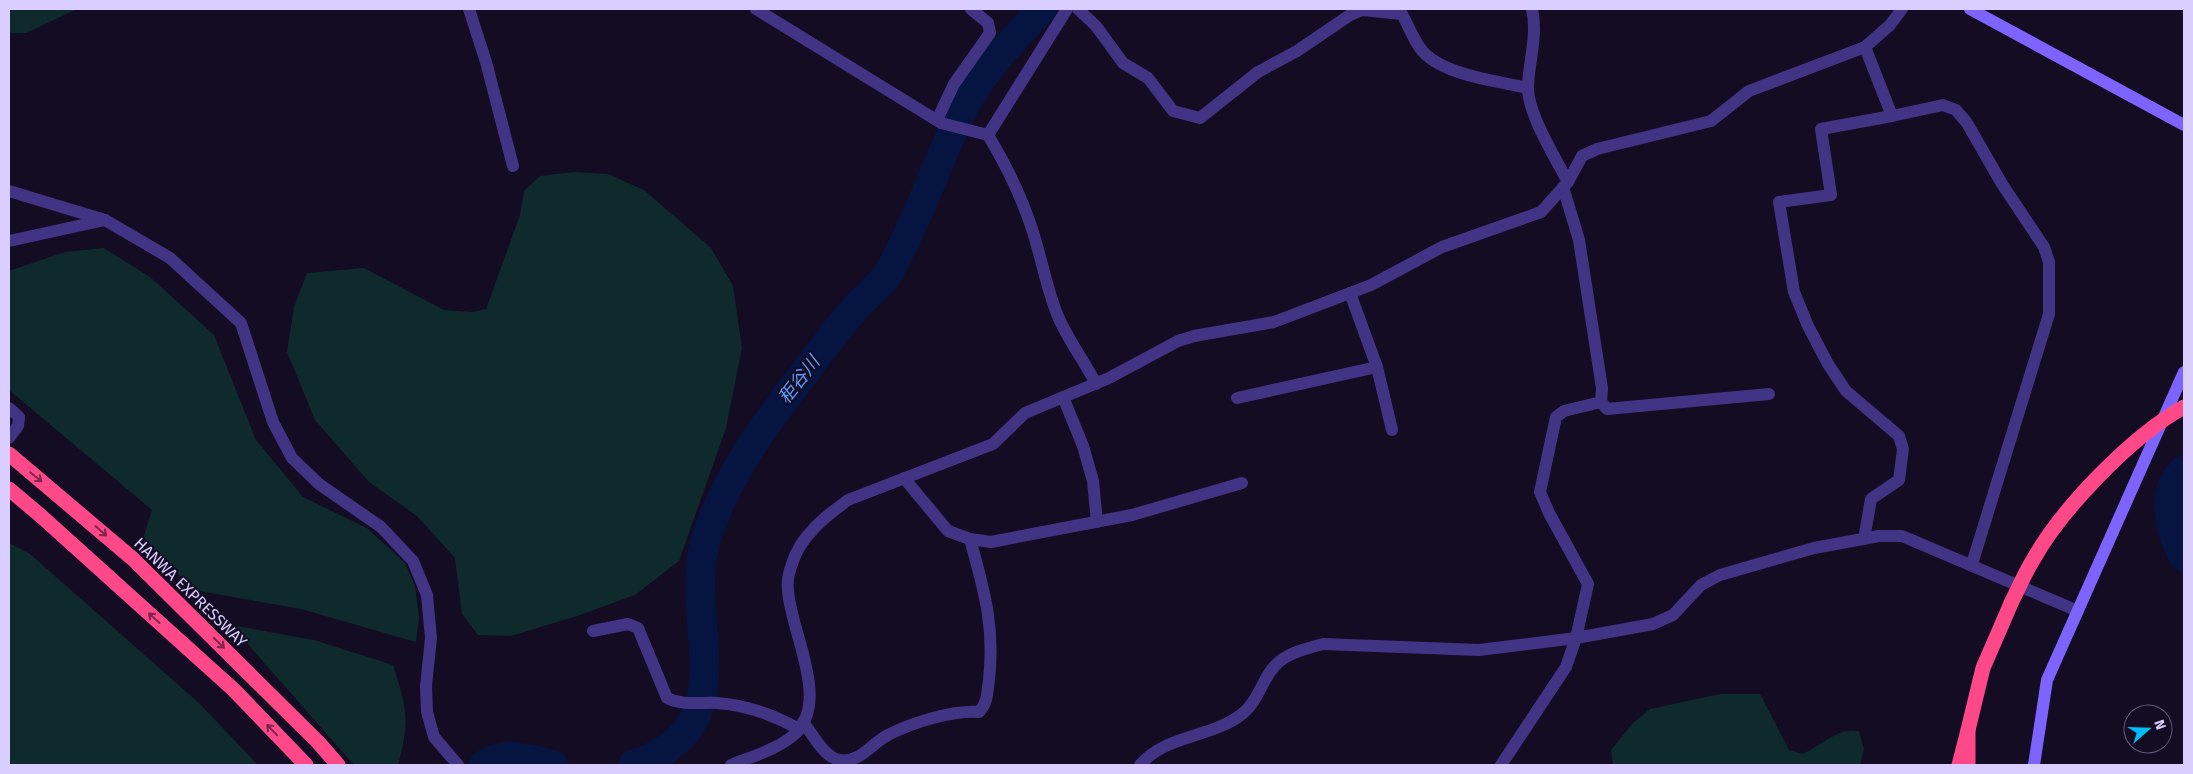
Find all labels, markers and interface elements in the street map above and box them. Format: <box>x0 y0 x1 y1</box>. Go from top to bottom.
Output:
water label: 秬谷川 <box>774 350 826 408</box>
one-way arrow <box>30 471 43 483</box>
one-way arrow <box>94 526 107 537</box>
street label: HANWA EXPRESSWAY <box>130 534 251 651</box>
one-way arrow <box>148 612 161 624</box>
one-way arrow <box>213 637 225 649</box>
north arrow <box>2123 704 2173 754</box>
text: N <box>2150 717 2169 732</box>
one-way arrow <box>266 724 278 736</box>

